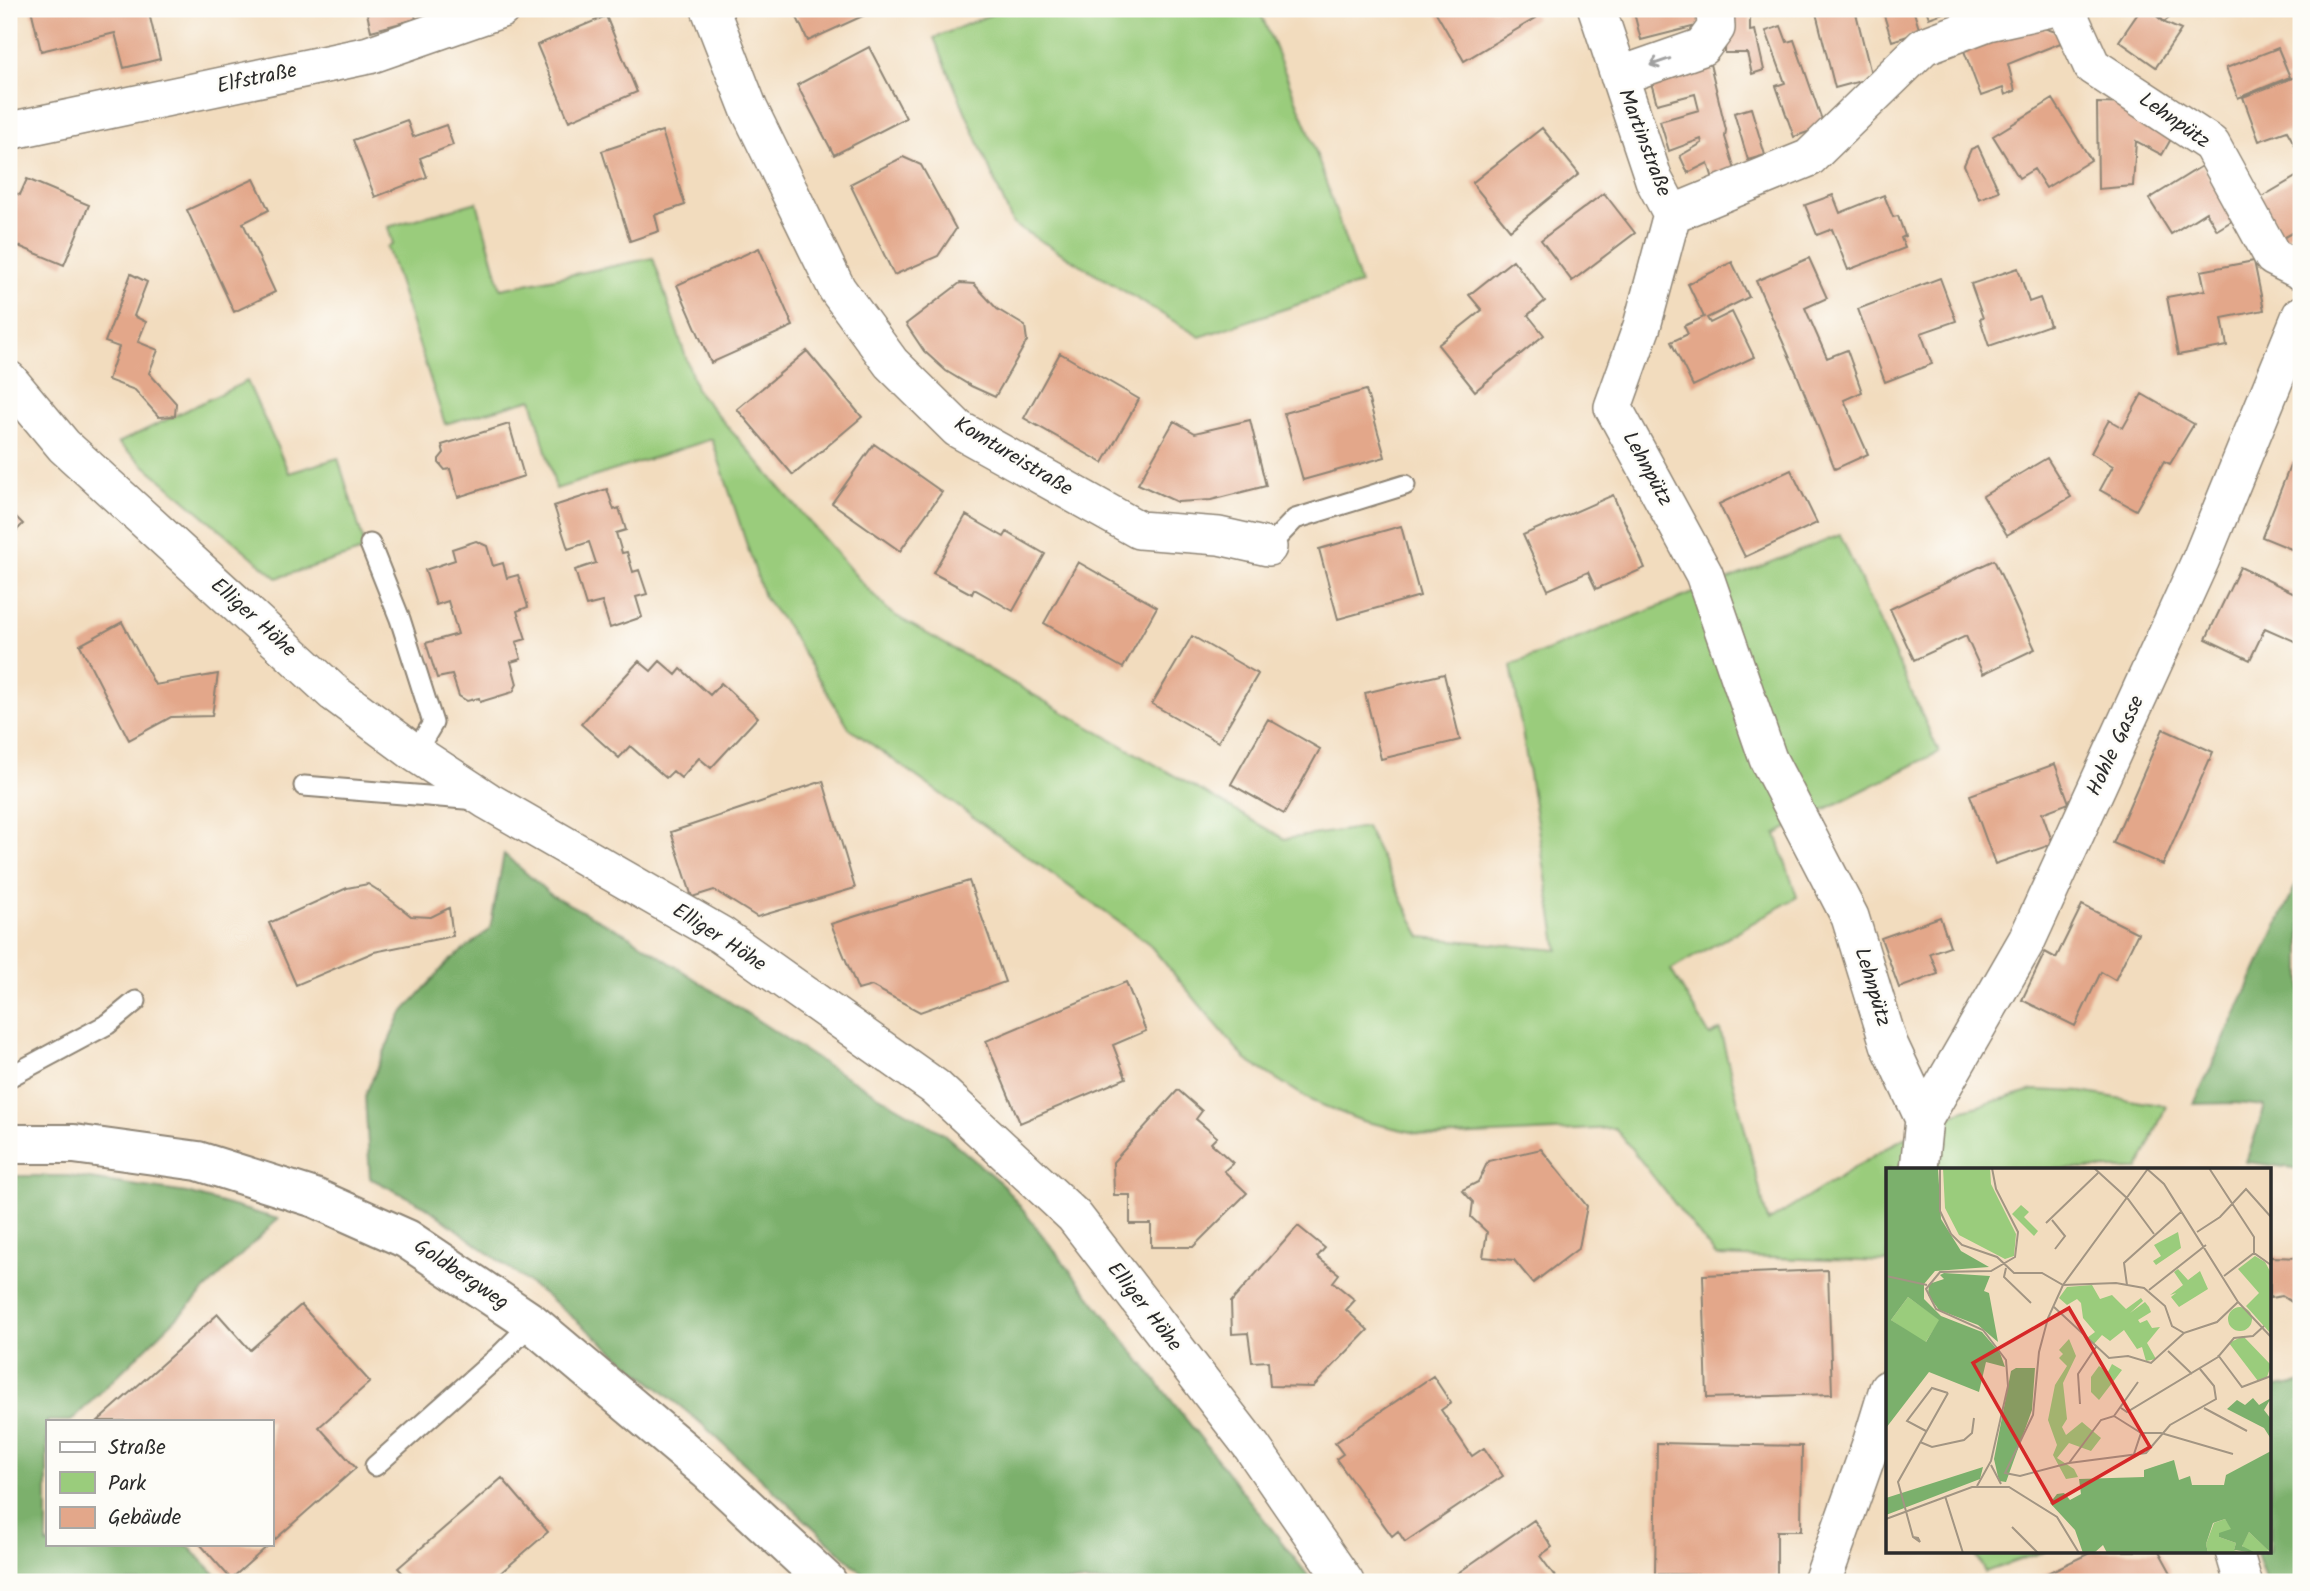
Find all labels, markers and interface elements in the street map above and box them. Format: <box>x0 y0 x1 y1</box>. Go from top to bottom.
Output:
street label: Elfstraße <box>214 54 301 104</box>
one-way arrow <box>1650 56 1672 69</box>
street label: Martinstraße <box>1608 84 1680 202</box>
street label: Lehnpütz <box>2131 84 2217 158</box>
street label: Komtureistraße <box>947 408 1079 506</box>
street label: Lehnpütz <box>1613 426 1681 512</box>
street label: Elliger Höhe <box>202 570 304 666</box>
street label: Hohle Gasse <box>2078 690 2154 802</box>
street label: Elliger Höhe <box>665 895 773 981</box>
street label: Lehnpütz <box>1844 944 1900 1030</box>
inset map <box>1886 1168 2272 1552</box>
street label: Goldbergweg <box>407 1231 515 1319</box>
street label: Elliger Höhe <box>1098 1255 1190 1360</box>
legend <box>46 1420 273 1546</box>
text: Straße <box>108 1432 166 1465</box>
text: Park <box>108 1468 146 1501</box>
text: Gebäude <box>108 1502 182 1535</box>

